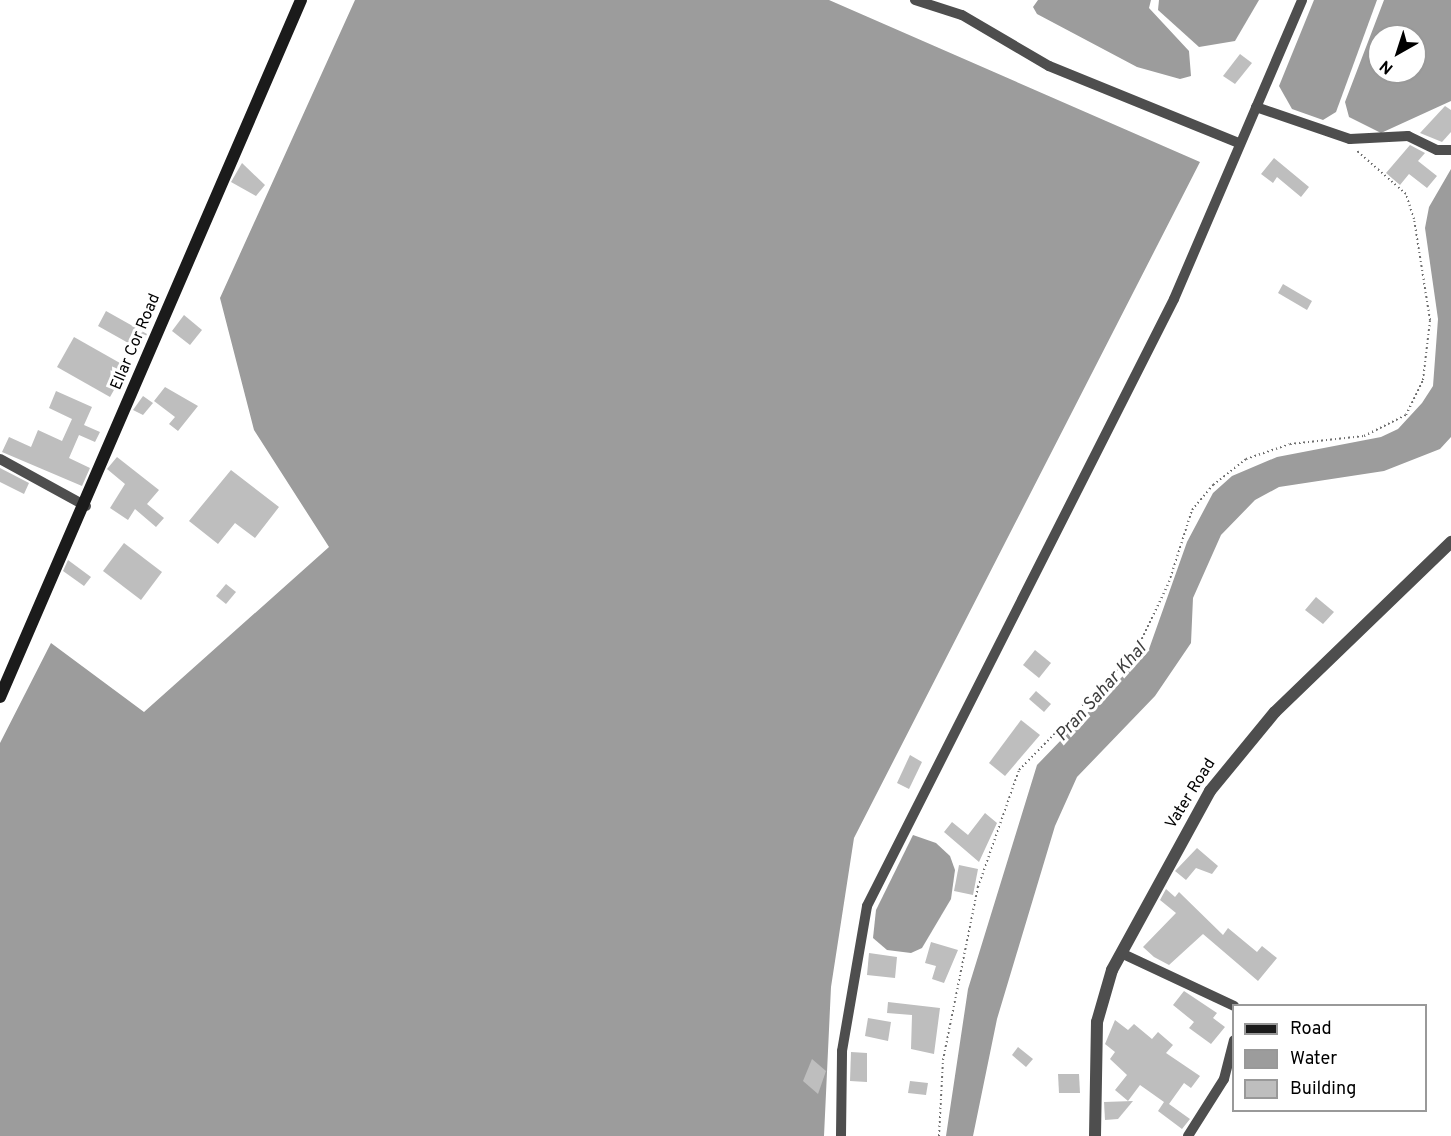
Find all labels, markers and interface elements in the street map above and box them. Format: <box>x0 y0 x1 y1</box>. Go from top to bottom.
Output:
north arrow <box>1367 24 1427 84</box>
text: N <box>1376 55 1398 78</box>
street label: Ellar Cor Road <box>107 291 165 393</box>
water label: Pran Sahar Khal <box>1052 639 1152 747</box>
street label: Vater Road <box>1162 755 1220 833</box>
legend <box>1232 1004 1427 1112</box>
text: Road <box>1290 1018 1332 1041</box>
text: Water <box>1290 1048 1337 1071</box>
text: Building <box>1290 1078 1356 1101</box>

